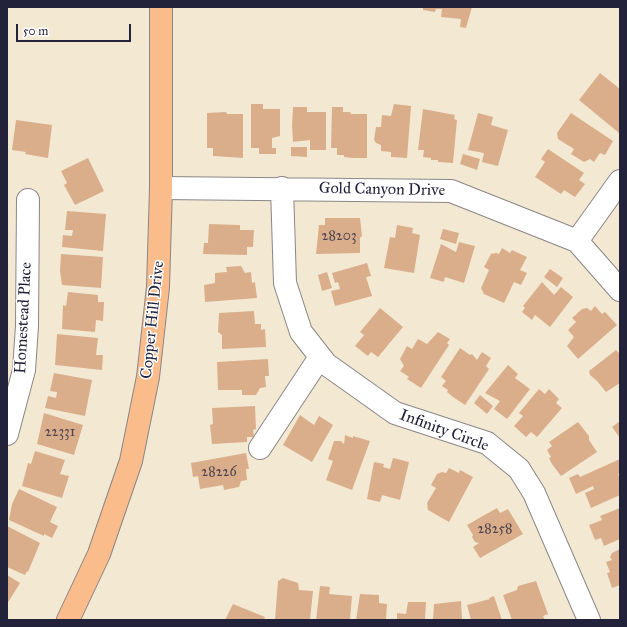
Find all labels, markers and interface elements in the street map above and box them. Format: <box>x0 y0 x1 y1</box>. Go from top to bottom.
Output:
scale bar <box>18 16 133 42</box>
text: 50 m <box>23 24 48 38</box>
street label: Gold Canyon Drive <box>319 179 445 201</box>
house number: 28203 <box>322 229 356 245</box>
street label: Copper Hill Drive <box>137 260 169 380</box>
street label: Homestead Place <box>11 262 37 374</box>
street label: Infinity Circle <box>397 406 491 456</box>
house number: 22331 <box>45 425 75 441</box>
house number: 28226 <box>201 465 237 481</box>
house number: 28258 <box>477 522 513 538</box>

